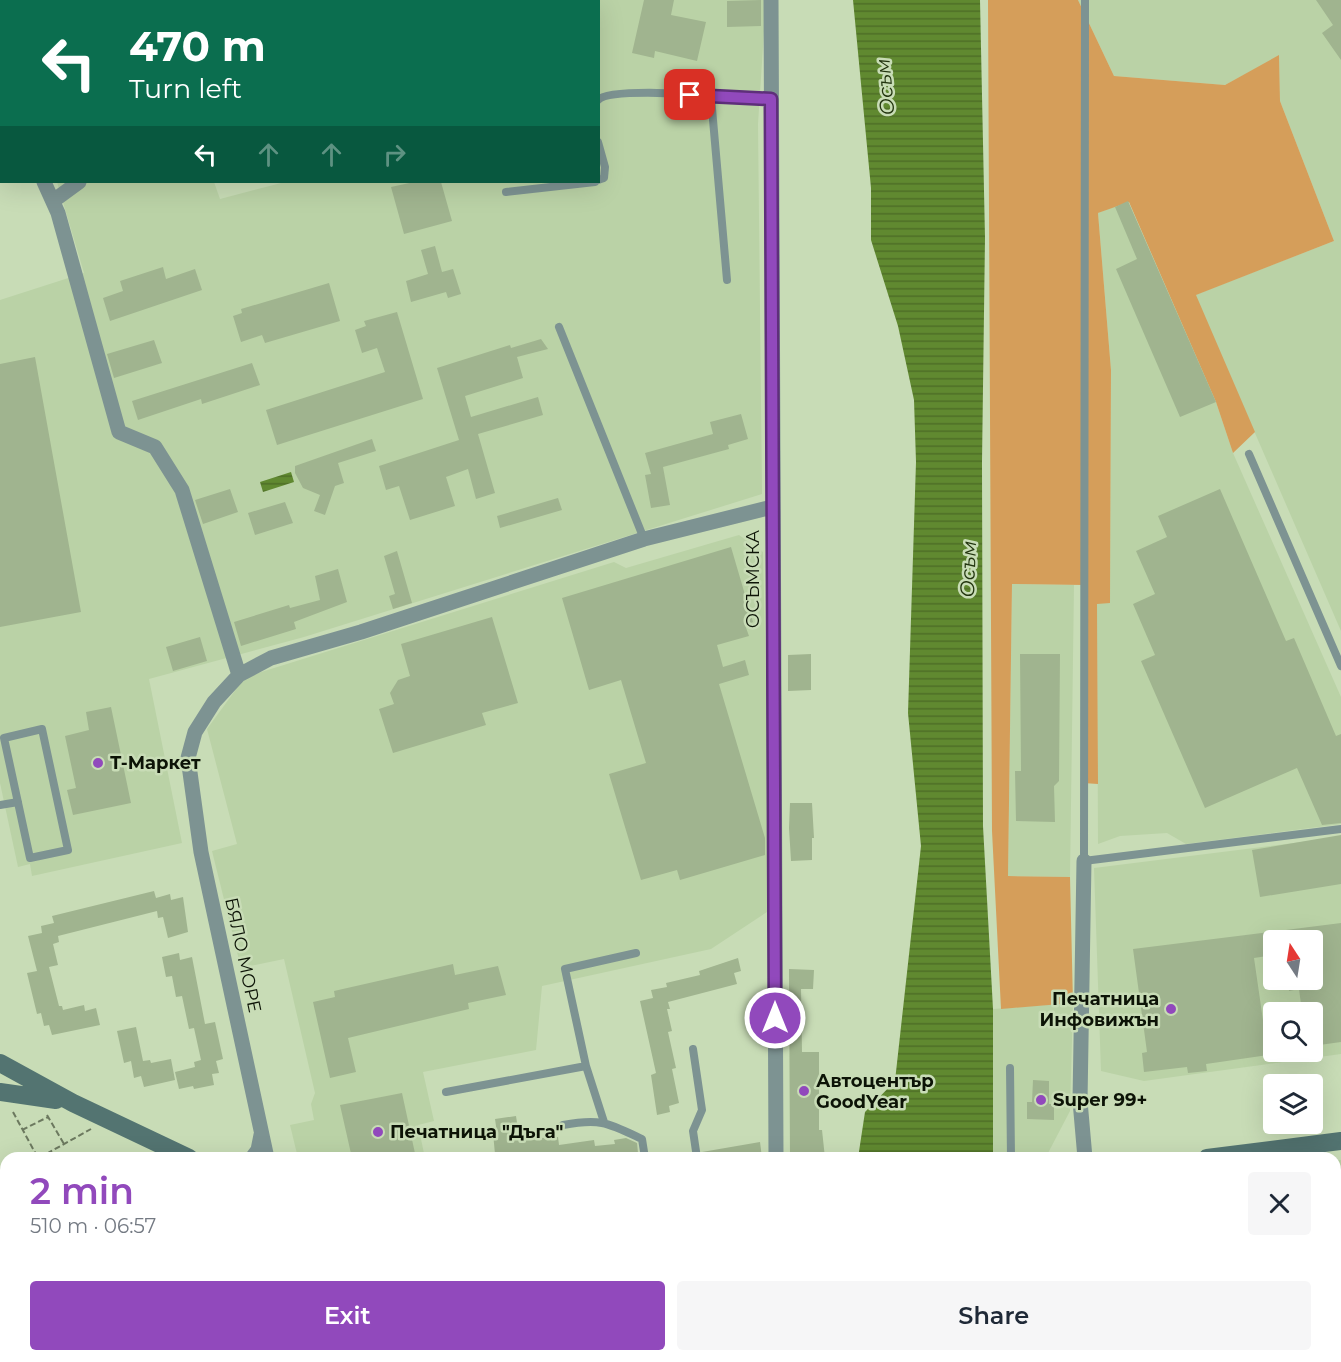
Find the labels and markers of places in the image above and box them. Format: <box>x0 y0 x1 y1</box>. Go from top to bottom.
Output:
pin <box>664 69 715 120</box>
place label: Т-Маркет <box>110 752 201 774</box>
marker: Т-Маркет <box>91 756 105 770</box>
place label: Печатница Инфовижън <box>1040 988 1159 1031</box>
marker: Печатница Инфовижън <box>1164 1002 1178 1016</box>
place label: Автоцентър GoodYear <box>816 1070 934 1113</box>
marker: Автоцентър GoodYear <box>797 1084 811 1098</box>
place label: Super 99+ <box>1053 1089 1147 1111</box>
marker: Super 99+ <box>1034 1093 1048 1107</box>
place label: Печатница "Дъга" <box>390 1121 563 1143</box>
marker: Печатница "Дъга" <box>371 1125 385 1139</box>

